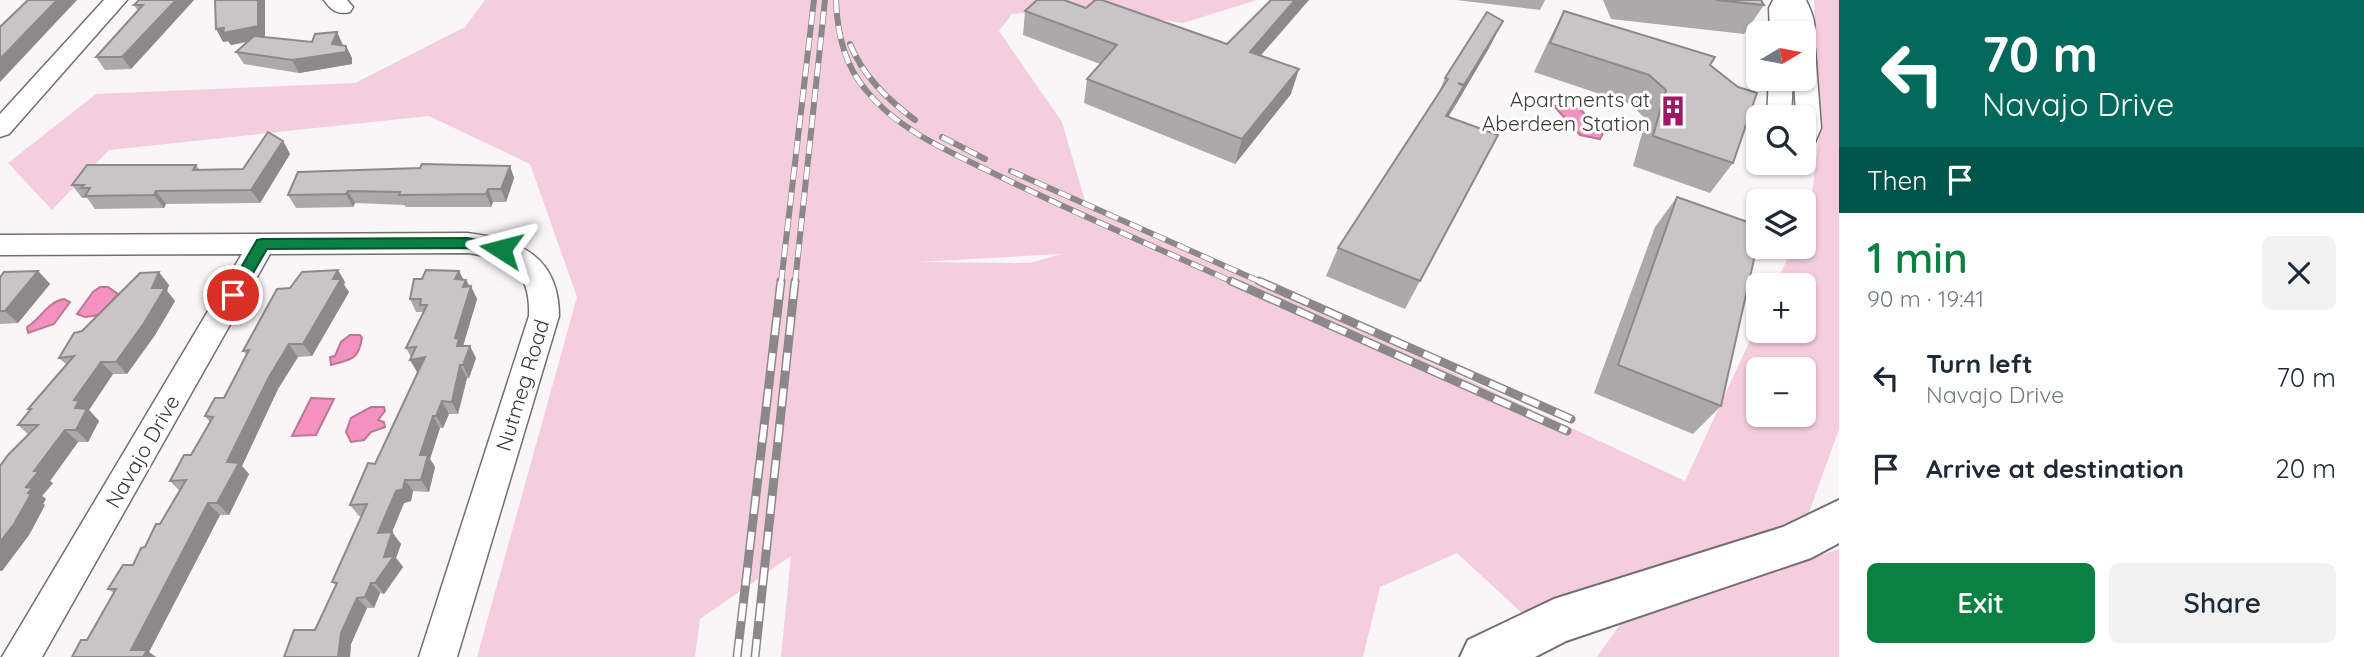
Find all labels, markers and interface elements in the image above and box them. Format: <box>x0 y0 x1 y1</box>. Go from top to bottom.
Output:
north arrow <box>1746 21 1816 91</box>
map controls <box>1746 21 1816 427</box>
text: 70 m <box>1982 23 2098 84</box>
icon: left <box>1867 28 1958 119</box>
text: Navajo Drive <box>1982 84 2174 124</box>
place label: Apartments at Aberdeen Station <box>1482 86 1650 136</box>
building icon: Apartments at Aberdeen Station <box>1656 94 1690 128</box>
button: search <box>1746 105 1816 175</box>
icon: arrive <box>1941 161 1979 199</box>
text: Then <box>1867 164 1927 197</box>
button: layers <box>1746 189 1816 259</box>
position arrow <box>464 212 538 286</box>
text: 1 min <box>1867 231 1968 284</box>
button: close <box>2262 236 2336 310</box>
pin <box>203 265 263 325</box>
button: + <box>1746 273 1816 343</box>
icon: arrive <box>214 276 252 314</box>
text: 90 m · 19:41 <box>1867 284 1984 313</box>
street label: Nutmeg Road <box>490 316 554 454</box>
text: Turn left <box>1926 347 2033 380</box>
button: − <box>1746 357 1816 427</box>
icon: left <box>1867 359 1905 397</box>
text: 70 m <box>2276 361 2336 394</box>
text: Navajo Drive <box>1926 380 2064 409</box>
street label: Navajo Drive <box>99 390 185 512</box>
icon: arrive <box>1867 450 1905 488</box>
text: Arrive at destination <box>1926 452 2184 485</box>
text: 20 m <box>2275 452 2336 485</box>
button: Exit <box>1867 563 2095 643</box>
button: Share <box>2109 563 2336 643</box>

